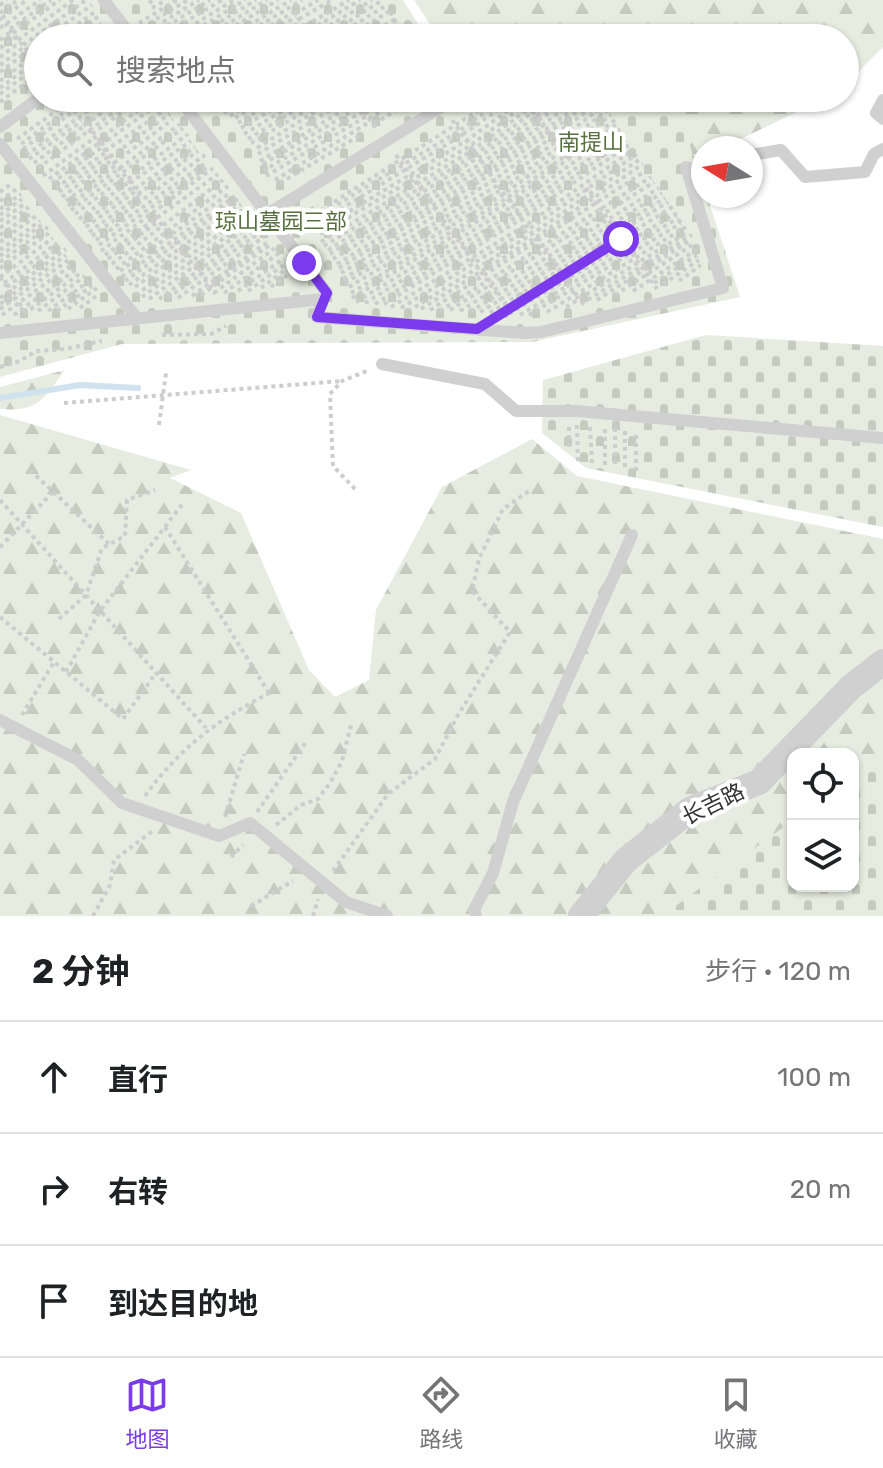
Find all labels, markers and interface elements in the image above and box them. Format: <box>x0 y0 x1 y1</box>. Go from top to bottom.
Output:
search box <box>24 24 859 112</box>
icon: search <box>52 46 96 90</box>
text: 搜索地点 <box>116 53 236 89</box>
park label: 南提山 <box>558 129 624 156</box>
north arrow <box>691 136 763 208</box>
park label: 琼山墓园三部 <box>215 208 347 235</box>
route start <box>603 221 639 257</box>
route end <box>286 245 322 281</box>
map controls <box>787 748 859 892</box>
button: locate <box>787 748 859 820</box>
street label: 长吉路 <box>677 777 749 831</box>
button: layers <box>787 820 859 892</box>
text: 2 分钟 <box>32 951 129 992</box>
text: 步行 · 120 m <box>705 956 851 987</box>
icon: ahead <box>32 1055 76 1099</box>
text: 直行 <box>108 1062 168 1098</box>
text: 100 m <box>777 1062 851 1093</box>
icon: right <box>32 1167 76 1211</box>
text: 右转 <box>108 1174 168 1210</box>
text: 20 m <box>790 1174 851 1205</box>
icon: arrive <box>32 1279 76 1323</box>
text: 到达目的地 <box>108 1286 258 1322</box>
tab: 地图 <box>125 1373 169 1453</box>
tab: 路线 <box>419 1373 464 1453</box>
tab: 收藏 <box>714 1373 758 1453</box>

